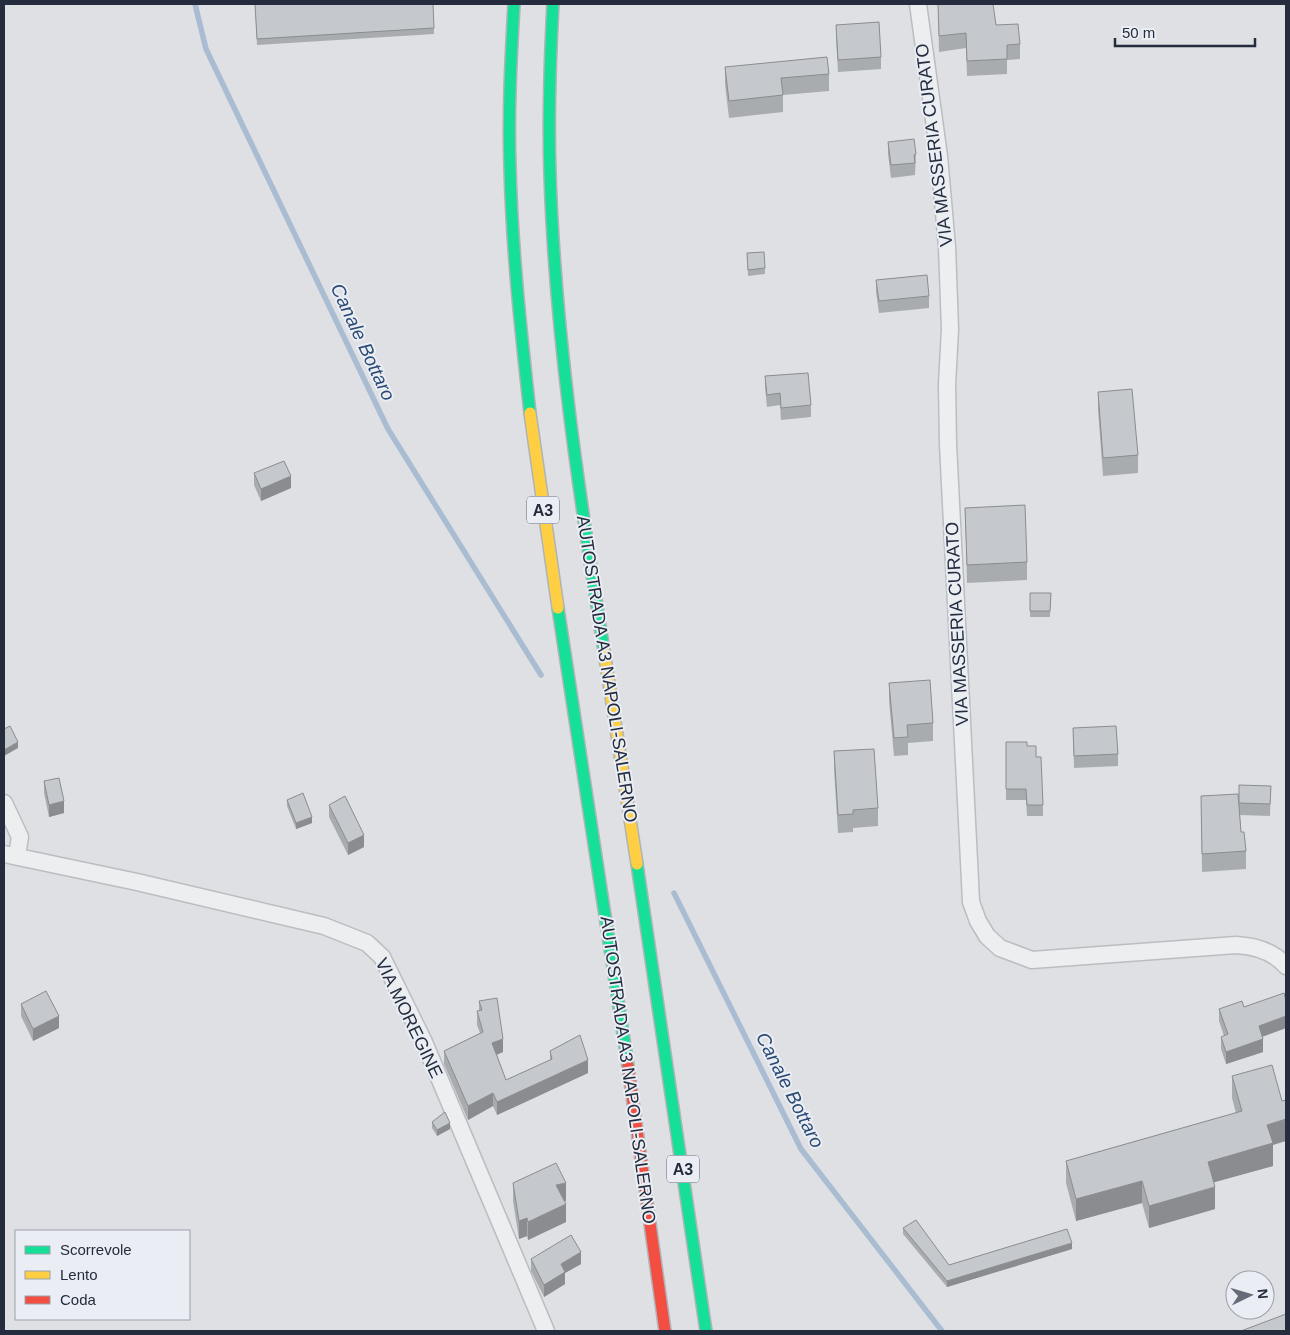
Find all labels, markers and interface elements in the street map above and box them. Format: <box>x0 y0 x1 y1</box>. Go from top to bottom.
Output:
scale bar <box>1115 15 1255 47</box>
text: 50 m <box>1122 24 1155 41</box>
street label: VIA MASSERIA CURATO <box>912 42 956 248</box>
water label: Canale Bottaro <box>327 280 399 404</box>
road number: A3 <box>527 496 559 524</box>
street label: AUTOSTRADA A3 NAPOLI-SALERNO <box>573 514 641 824</box>
street label: VIA MASSERIA CURATO <box>942 521 972 727</box>
street label: AUTOSTRADA A3 NAPOLI-SALERNO <box>596 915 660 1225</box>
street label: VIA MOREGINE <box>371 955 447 1081</box>
water label: Canale Bottaro <box>752 1029 828 1151</box>
road number: A3 <box>667 1156 699 1182</box>
legend <box>15 1230 190 1320</box>
text: Scorrevole <box>60 1241 132 1258</box>
text: Lento <box>60 1266 98 1283</box>
north arrow <box>1225 1270 1275 1320</box>
text: N <box>1255 1288 1271 1300</box>
text: Coda <box>60 1291 97 1308</box>

